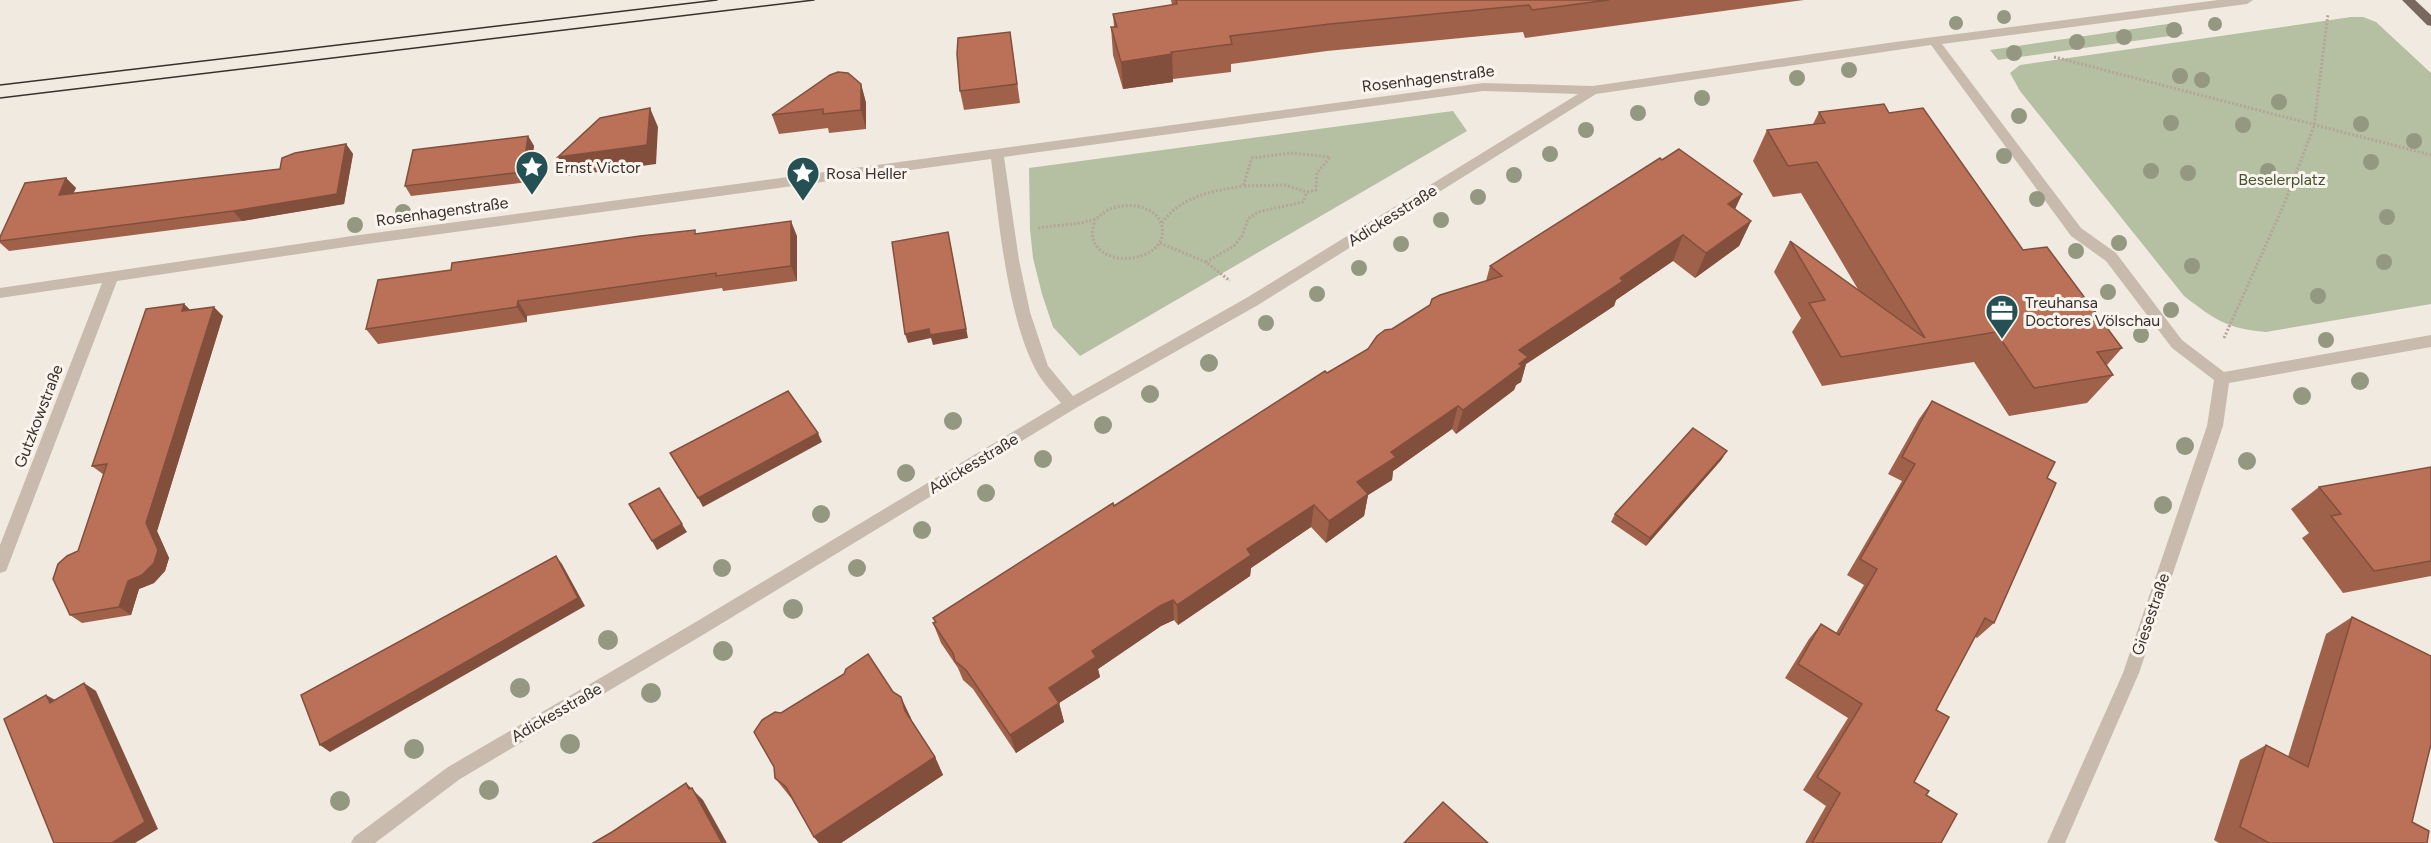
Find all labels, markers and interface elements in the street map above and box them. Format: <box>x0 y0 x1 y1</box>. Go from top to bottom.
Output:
street label: Rosenhagenstraße <box>1361 61 1496 96</box>
place icon: Ernst Victor <box>514 149 550 196</box>
place icon: Rosa Heller <box>785 155 821 202</box>
place label: Ernst Victor <box>555 158 641 177</box>
place label: Rosa Heller <box>826 164 907 183</box>
park label: Beselerplatz <box>2238 170 2326 189</box>
street label: Adickesstraße <box>1344 180 1440 250</box>
street label: Rosenhagenstraße <box>375 193 510 230</box>
office icon: Treuhansa Doctores Völschau <box>1984 293 2020 340</box>
place label: Treuhansa Doctores Völschau <box>2025 293 2160 330</box>
street label: Gutzkowstraße <box>10 362 67 470</box>
street label: Adickesstraße <box>925 429 1022 498</box>
street label: Giesestraße <box>2128 570 2173 658</box>
street label: Adickesstraße <box>508 679 605 746</box>

